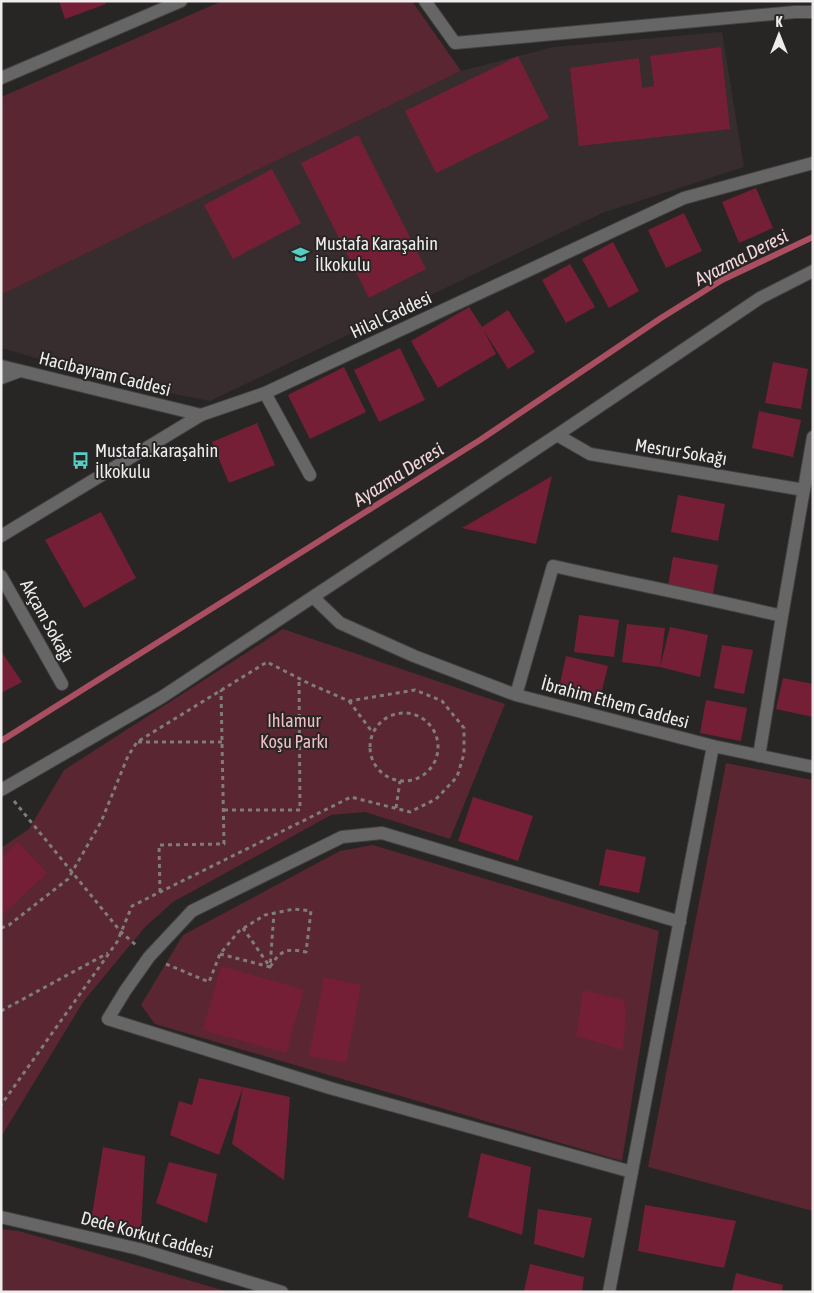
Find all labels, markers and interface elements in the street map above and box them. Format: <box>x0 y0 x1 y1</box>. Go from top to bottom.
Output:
north arrow <box>754 10 804 60</box>
text: K <box>776 14 783 30</box>
water label: Ayazma Deresi <box>690 224 791 290</box>
place label: Mustafa Karaşahin İlkokulu <box>315 233 438 275</box>
school or university icon: Mustafa Karaşahin İlkokulu <box>291 244 311 264</box>
street label: Hilal Caddesi <box>347 287 435 342</box>
street label: Hacıbayram Caddesi <box>37 347 173 400</box>
street label: Mesrur Sokağı <box>634 434 728 469</box>
water label: Ayazma Deresi <box>348 438 447 511</box>
place label: Mustafa.karaşahin İlkokulu <box>95 440 218 482</box>
bus stop icon: Mustafa.karaşahin İlkokulu <box>71 451 91 471</box>
street label: Akçam Sokağı <box>16 576 79 666</box>
street label: İbrahim Ethem Caddesi <box>539 673 691 732</box>
park label: Ihlamur Koşu Parkı <box>260 710 328 752</box>
street label: Dede Korkut Caddesi <box>79 1207 216 1262</box>

